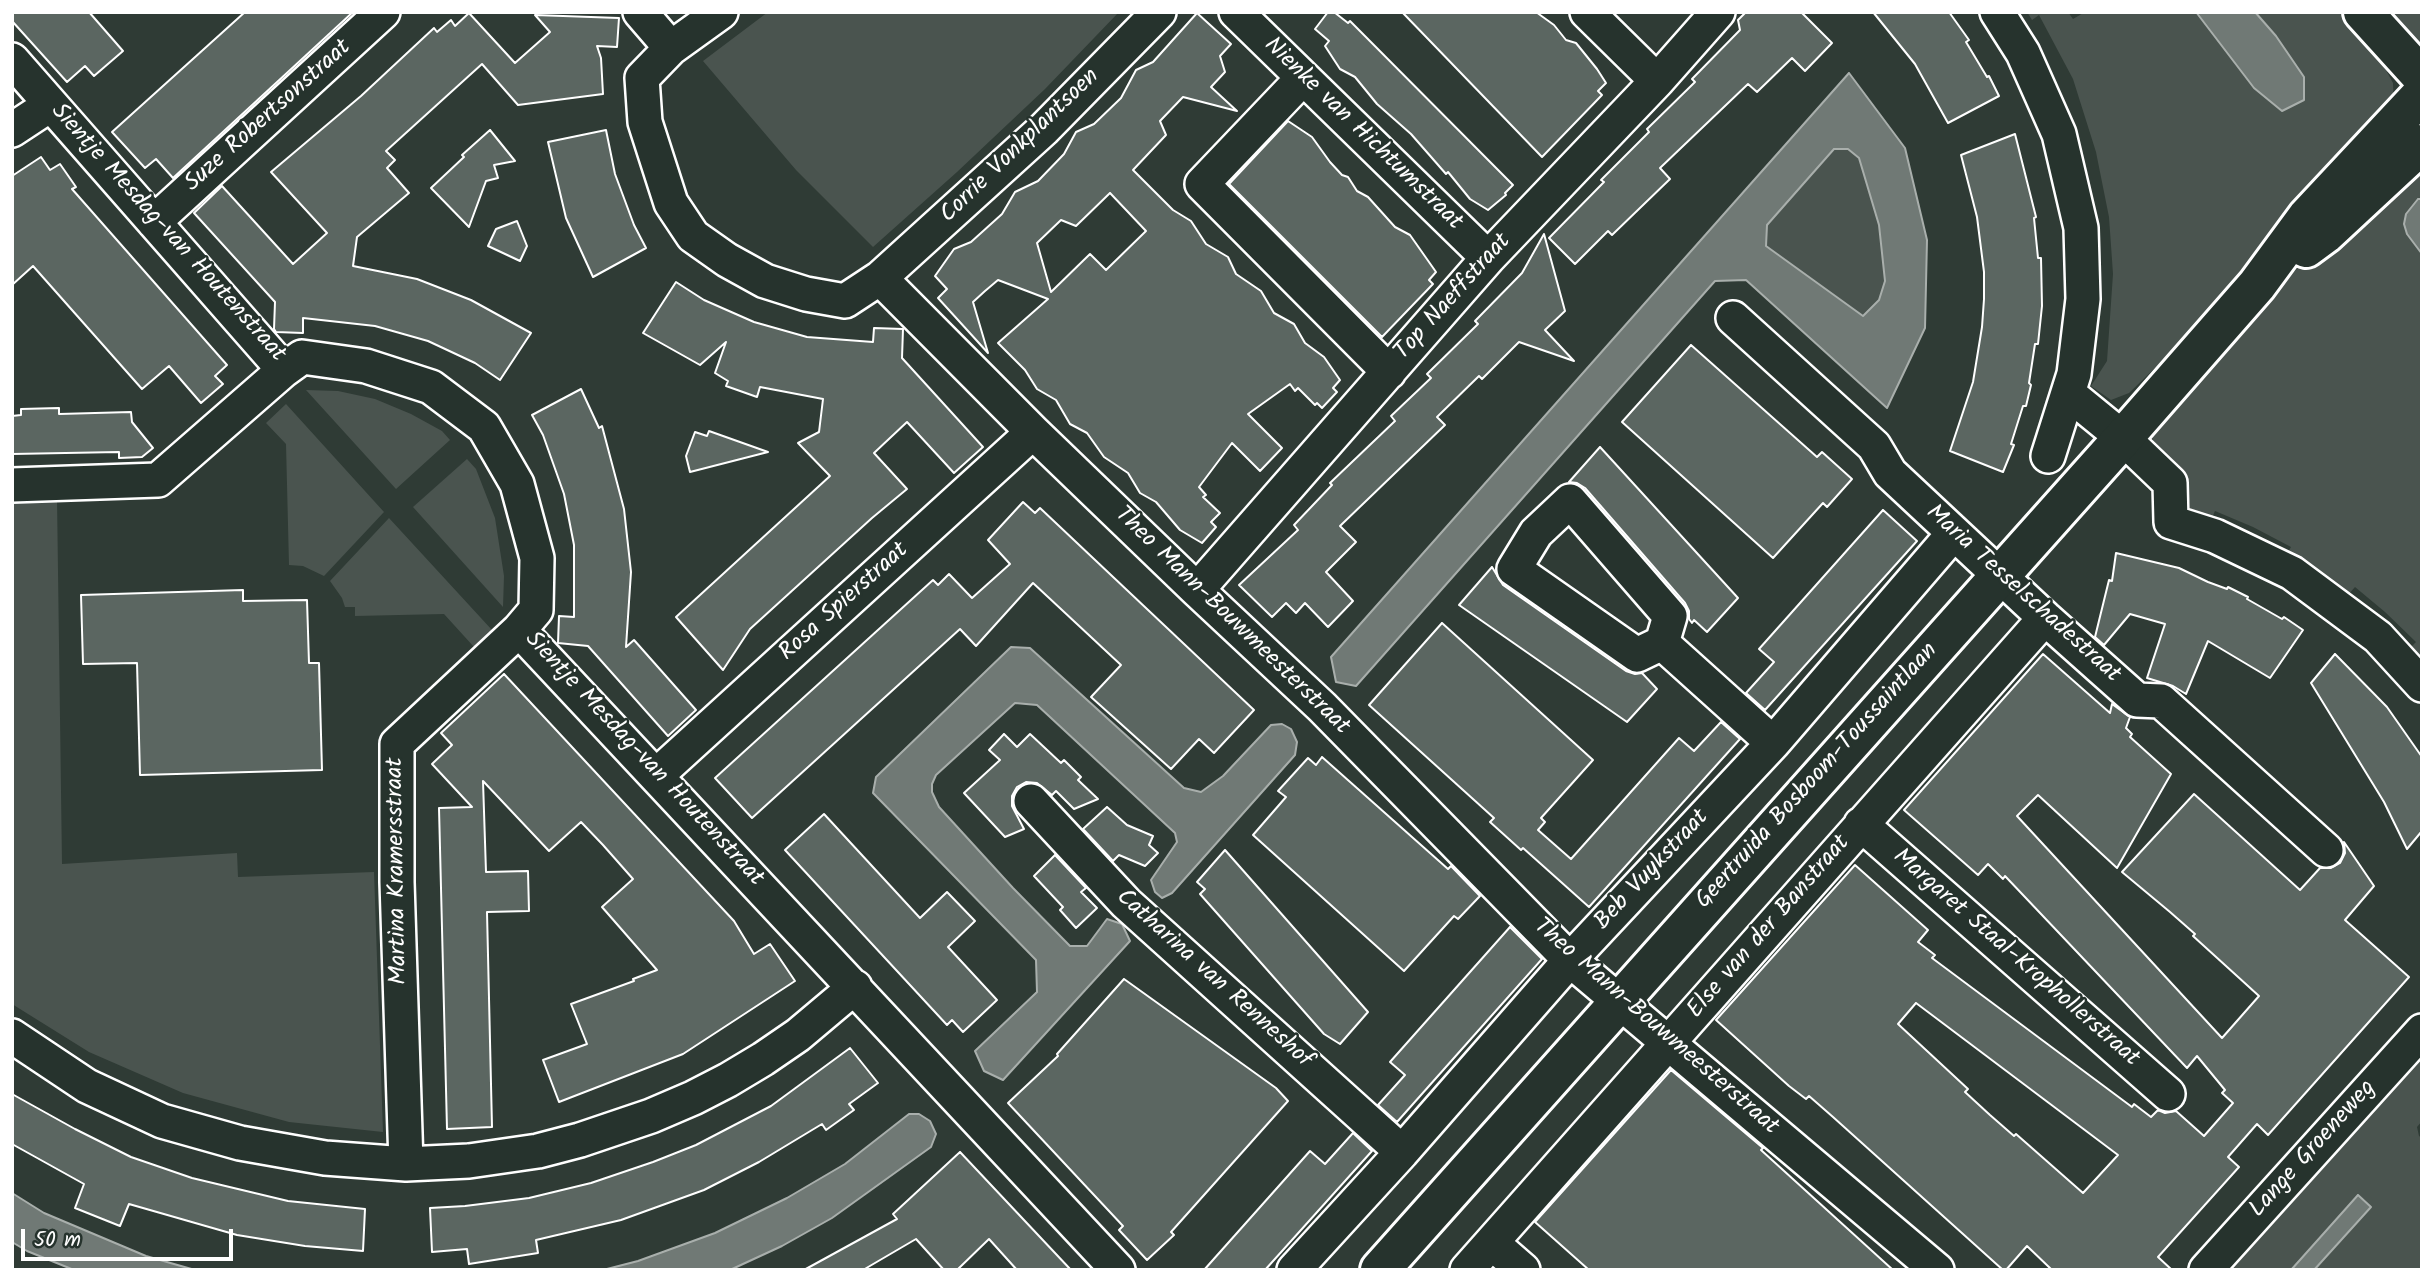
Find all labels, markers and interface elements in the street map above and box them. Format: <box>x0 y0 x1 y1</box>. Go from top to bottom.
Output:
street label: Nienke van Hichtumstraat <box>1256 32 1468 238</box>
street label: Suze Robertsonstraat <box>180 35 358 199</box>
street label: Corrie Vonkplantsoen <box>935 64 1107 230</box>
street label: Sientje Mesdag-van Houtenstraat <box>43 99 291 369</box>
street label: Top Naeffstraat <box>1390 229 1518 367</box>
street label: Maria Tesselschadestraat <box>1919 500 2125 690</box>
street label: Theo Mann-Bouwmeesterstraat <box>1107 502 1355 742</box>
street label: Rosa Spierstraat <box>774 537 916 669</box>
street label: Sientje Mesdag-van Houtenstraat <box>517 627 769 893</box>
street label: Geertruida Bosboom-Toussaintlaan <box>1691 638 1945 916</box>
street label: Martina Kramersstraat <box>383 757 415 985</box>
street label: Beb Vuykstraat <box>1590 805 1716 937</box>
street label: Else van der Banstraat <box>1683 831 1857 1025</box>
street label: Margaret Staal-Krophollerstraat <box>1886 844 2144 1074</box>
street label: Catharina van Renneshof <box>1109 884 1317 1076</box>
street label: Theo Mann-Bouwmeesterstraat <box>1526 914 1784 1142</box>
street label: Lange Groeneweg <box>2245 1075 2383 1225</box>
scale bar <box>24 1216 236 1260</box>
text: 50 m <box>34 1224 81 1257</box>

